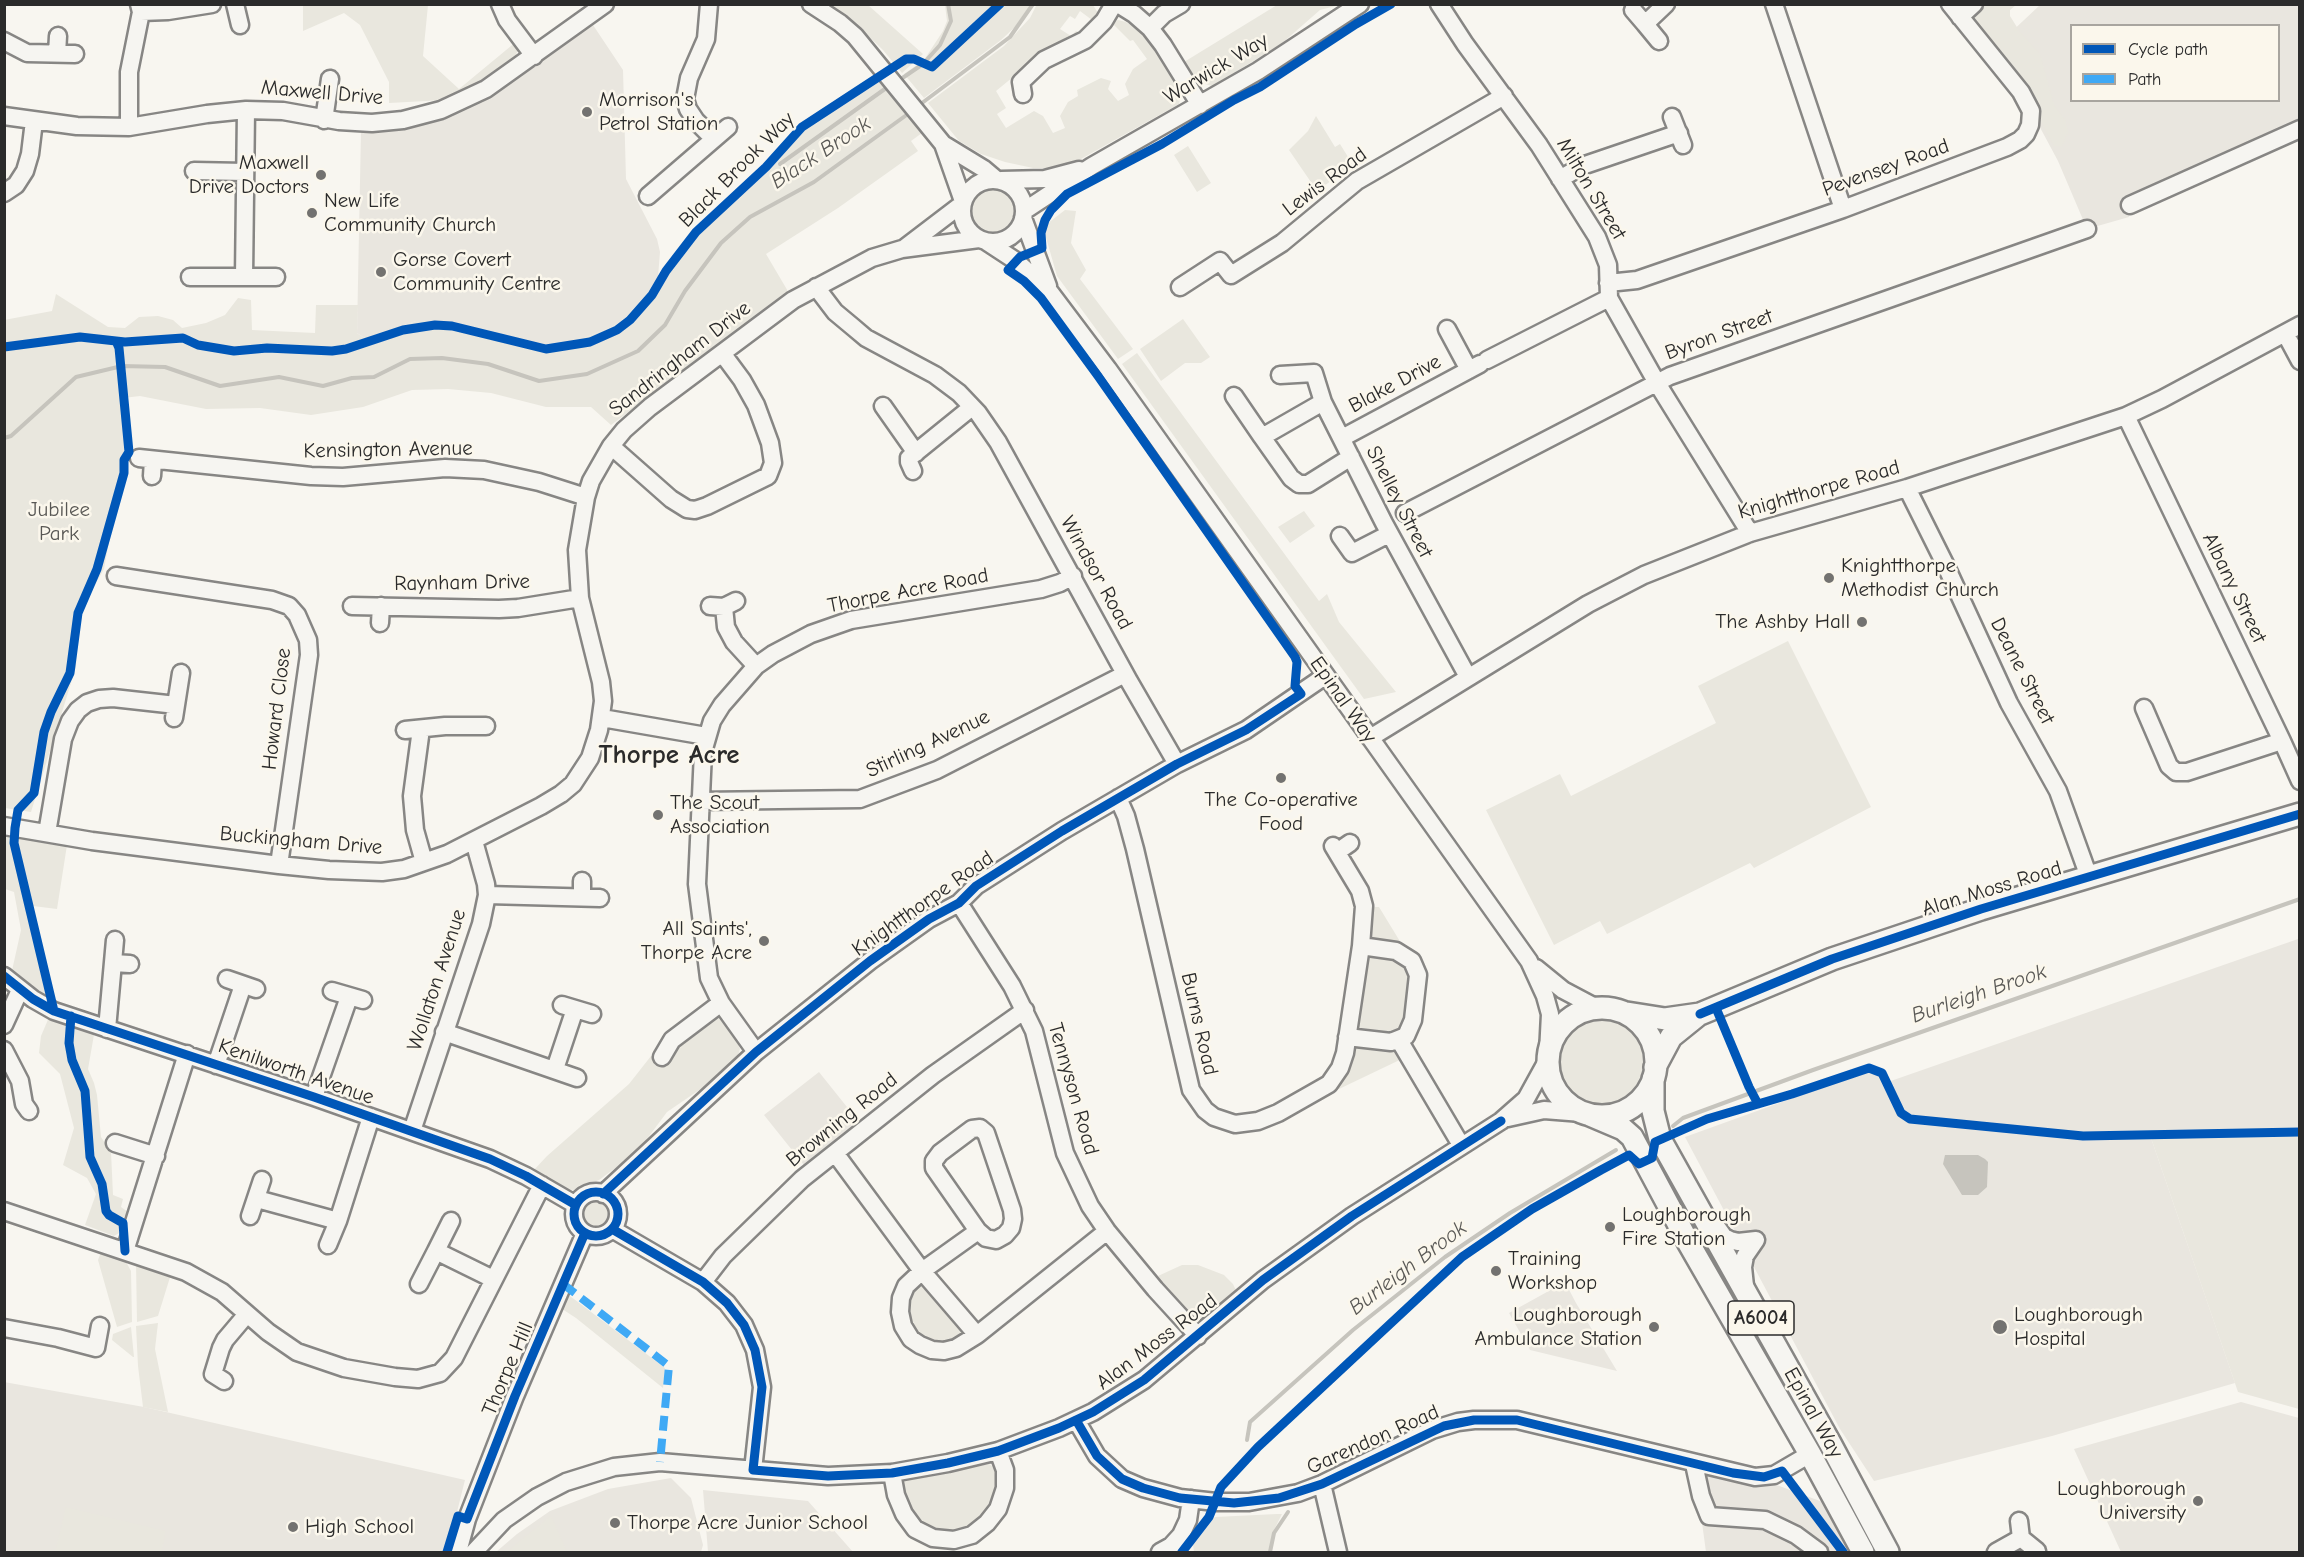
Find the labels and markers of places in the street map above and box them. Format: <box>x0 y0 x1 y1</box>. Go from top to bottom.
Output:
place label: Morrison's Petrol Station <box>599 87 718 137</box>
marker: Morrison's Petrol Station <box>580 105 594 119</box>
place label: Maxwell Drive Doctors <box>189 150 309 200</box>
marker: Maxwell Drive Doctors <box>314 168 328 182</box>
place label: New Life Community Church <box>324 188 496 238</box>
marker: New Life Community Church <box>305 206 319 220</box>
place label: Gorse Covert Community Centre <box>393 247 561 297</box>
marker: Gorse Covert Community Centre <box>374 265 388 279</box>
place label: Knightthorpe Methodist Church <box>1841 553 1999 603</box>
marker: Knightthorpe Methodist Church <box>1822 571 1836 585</box>
place label: The Ashby Hall <box>1715 609 1850 635</box>
marker: The Ashby Hall <box>1855 615 1869 629</box>
marker: The Co-operative Food <box>1274 771 1288 785</box>
place label: The Co-operative Food <box>1204 787 1358 837</box>
place label: The Scout Association <box>670 790 770 840</box>
marker: The Scout Association <box>651 808 665 822</box>
place label: All Saints', Thorpe Acre <box>641 916 752 966</box>
marker: All Saints', Thorpe Acre <box>757 934 771 948</box>
place label: Loughborough Fire Station <box>1622 1202 1751 1252</box>
marker: Loughborough Fire Station <box>1603 1220 1617 1234</box>
place label: Training Workshop <box>1508 1246 1597 1296</box>
marker: Training Workshop <box>1489 1264 1503 1278</box>
place label: Loughborough Ambulance Station <box>1474 1302 1642 1352</box>
place label: Loughborough Hospital <box>2014 1302 2143 1352</box>
marker: Loughborough Hospital <box>1991 1318 2009 1336</box>
marker: Loughborough Ambulance Station <box>1647 1320 1661 1334</box>
place label: Loughborough University <box>2057 1476 2186 1526</box>
marker: Loughborough University <box>2191 1494 2205 1508</box>
place label: Thorpe Acre Junior School <box>627 1510 868 1536</box>
place label: High School <box>305 1514 414 1540</box>
marker: Thorpe Acre Junior School <box>608 1516 622 1530</box>
marker: High School <box>286 1520 300 1534</box>

